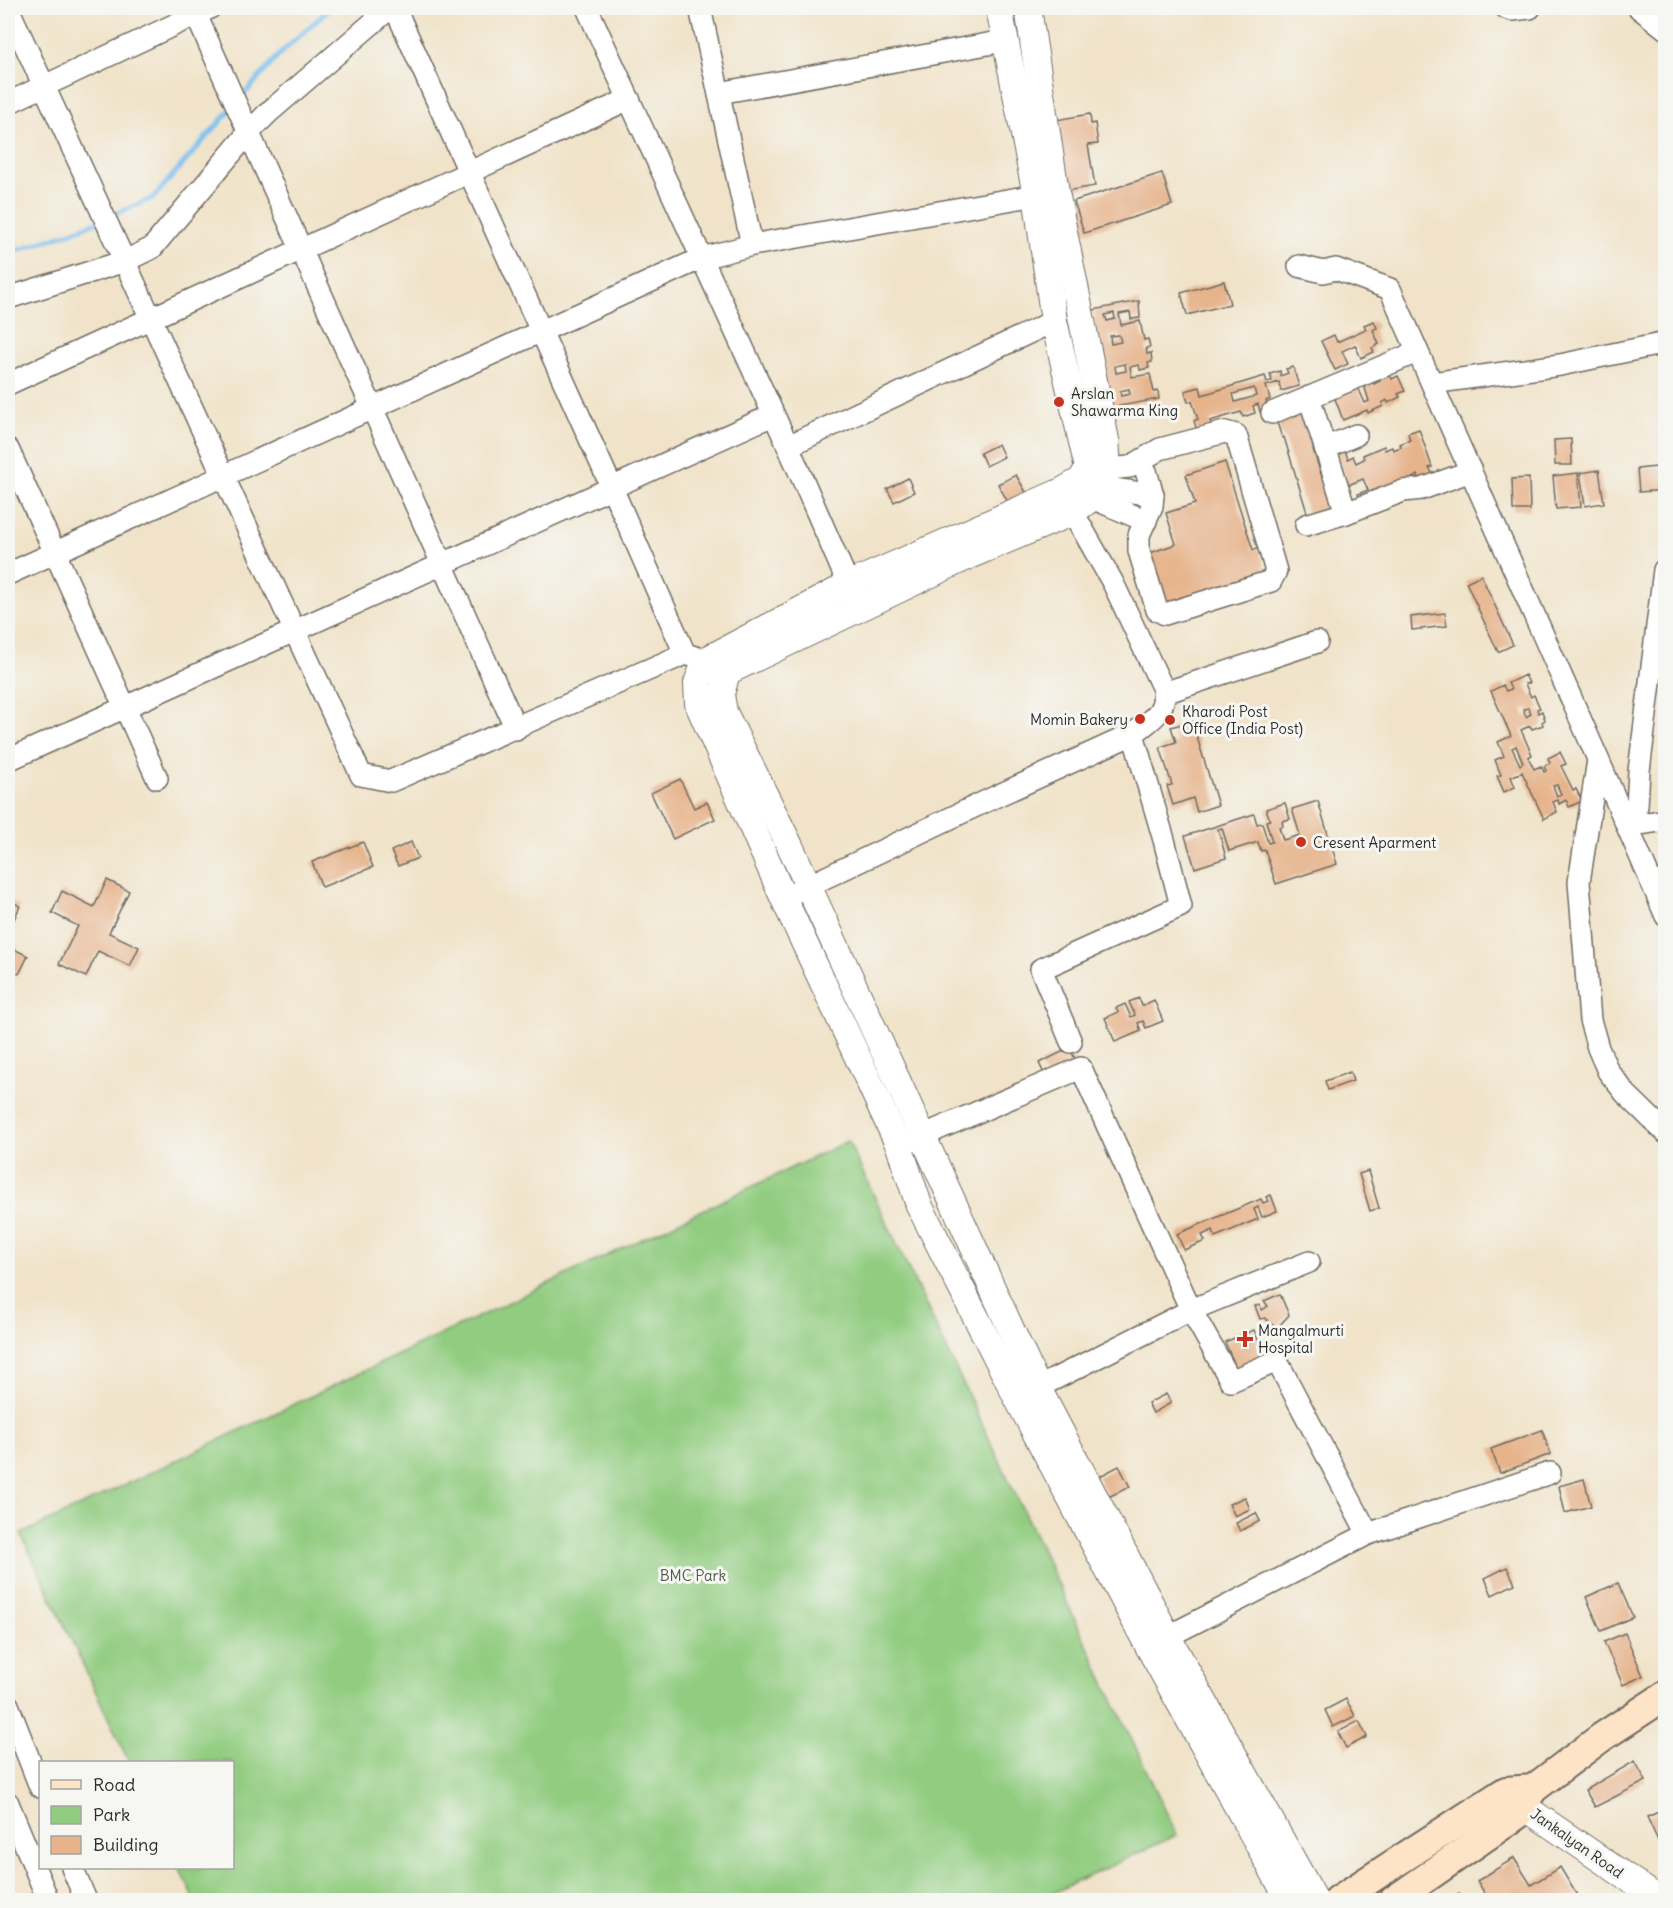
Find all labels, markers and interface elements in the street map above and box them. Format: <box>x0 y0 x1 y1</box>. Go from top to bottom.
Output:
place label: Arslan Shawarma King <box>1071 384 1178 420</box>
marker: Arslan Shawarma King <box>1052 395 1066 409</box>
place label: Kharodi Post Office (India Post) <box>1182 702 1303 738</box>
place label: Momin Bakery <box>1030 710 1128 729</box>
marker: Momin Bakery <box>1133 712 1147 726</box>
marker: Kharodi Post Office (India Post) <box>1163 713 1177 727</box>
place label: Cresent Aparment <box>1313 833 1436 852</box>
marker: Cresent Aparment <box>1294 835 1308 849</box>
place label: Mangalmurti Hospital <box>1258 1321 1344 1357</box>
marker: Mangalmurti Hospital <box>1236 1330 1254 1348</box>
park label: BMC Park <box>660 1566 727 1585</box>
legend <box>39 1761 234 1869</box>
text: Road <box>93 1773 136 1796</box>
text: Park <box>93 1803 130 1826</box>
street label: Jankalyan Road <box>1527 1804 1627 1882</box>
text: Building <box>93 1833 158 1856</box>

